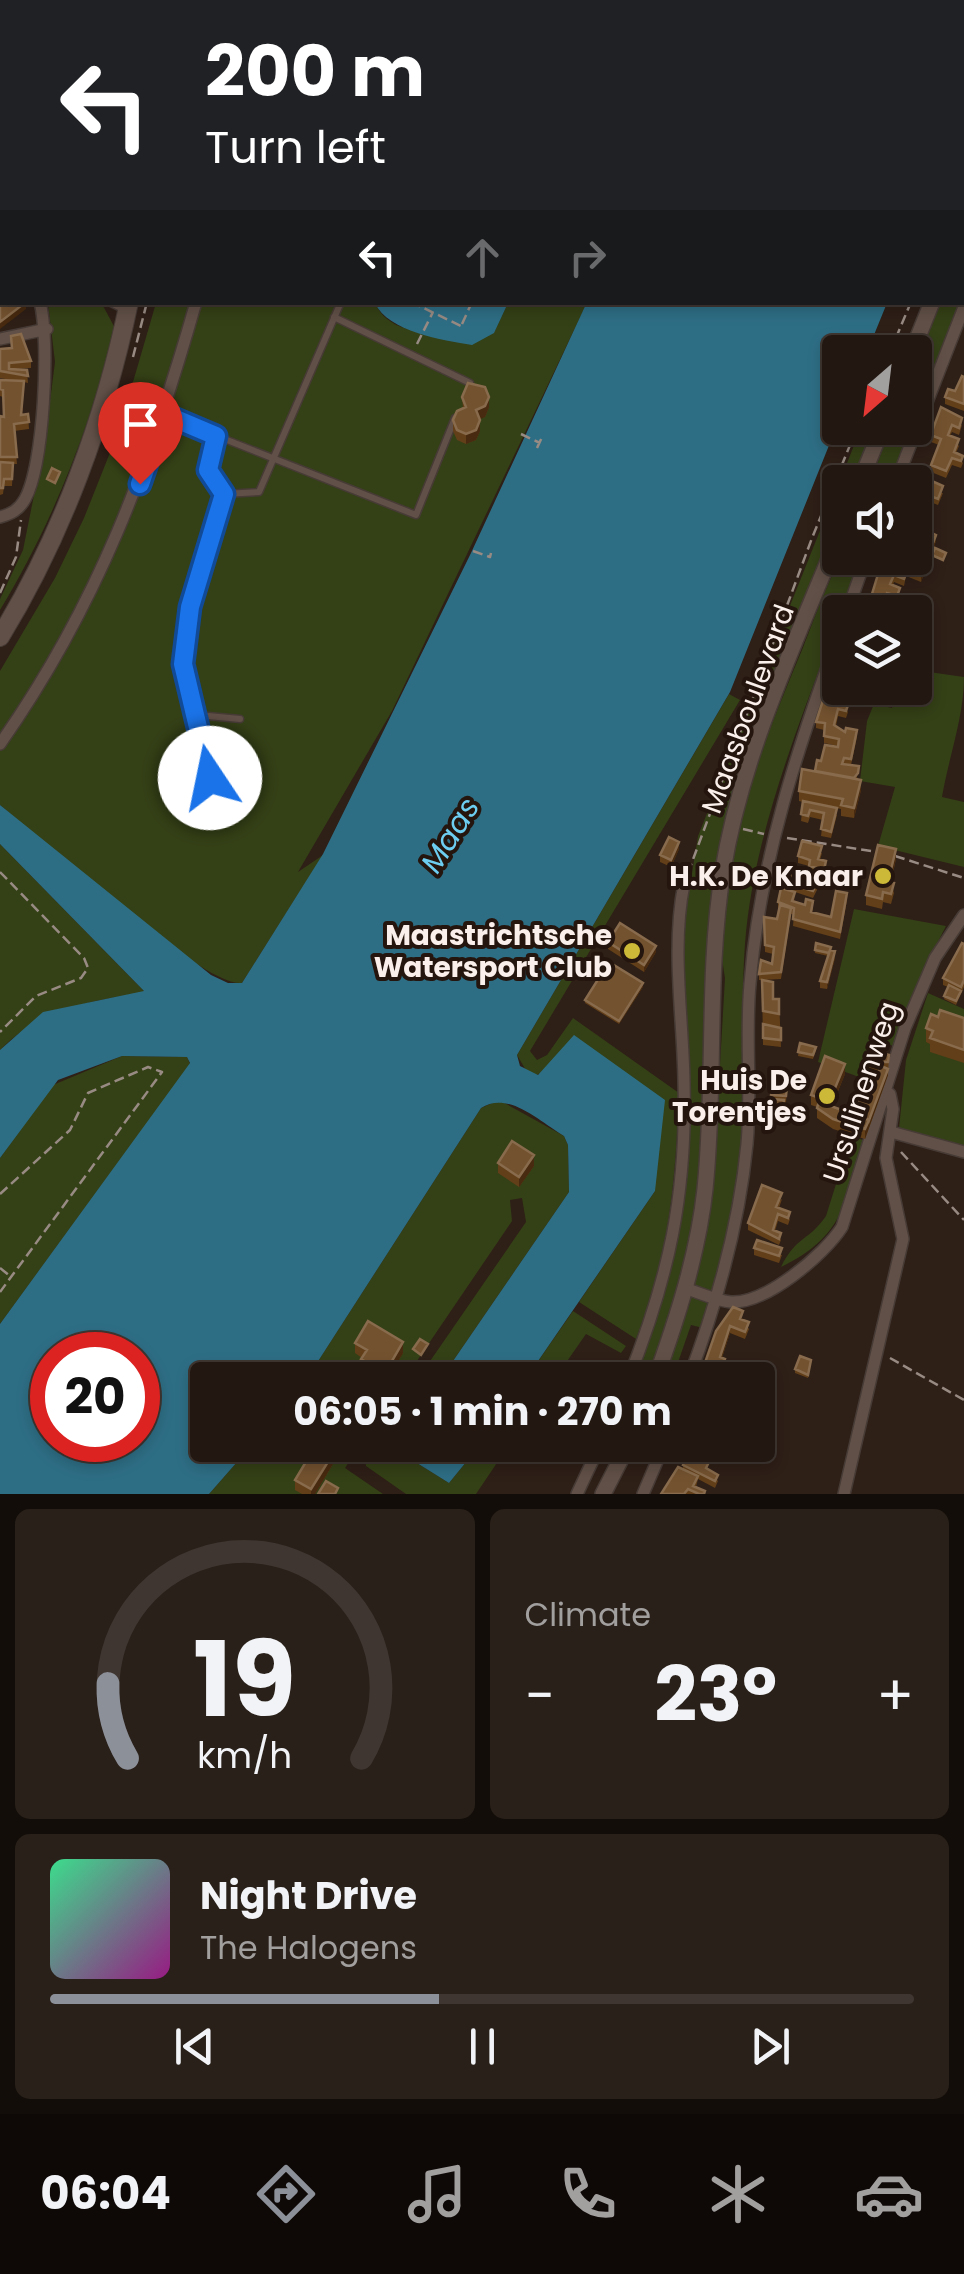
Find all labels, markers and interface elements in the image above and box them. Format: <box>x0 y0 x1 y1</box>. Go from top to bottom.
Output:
text: 200 m <box>205 22 425 121</box>
icon: left <box>40 40 170 170</box>
text: Turn left <box>205 116 386 179</box>
icon: left <box>350 230 405 285</box>
icon: ahead <box>455 230 510 285</box>
icon: right <box>560 230 615 285</box>
north arrow <box>822 335 932 445</box>
map controls <box>822 335 932 705</box>
pin <box>98 382 183 485</box>
icon: arrive <box>113 397 168 452</box>
button: sound <box>822 465 932 575</box>
button: layers <box>822 595 932 705</box>
street label: Maasboulevard <box>692 599 804 819</box>
position arrow <box>158 726 262 830</box>
water label: Maas <box>410 789 490 881</box>
place label: H.K. De Knaar <box>669 857 863 896</box>
marker: H.K. De Knaar <box>872 865 894 887</box>
place label: Maastrichtsche Watersport Club <box>374 916 612 987</box>
marker: Maastrichtsche Watersport Club <box>621 940 643 962</box>
street label: Ursulinenweg <box>813 997 909 1187</box>
place label: Huis De Torentjes <box>672 1061 807 1132</box>
marker: Huis De Torentjes <box>816 1085 838 1107</box>
speed limit sign: 20 <box>30 1332 160 1462</box>
text: 06:05 · 1 min · 270 m <box>293 1385 672 1438</box>
text: Climate <box>525 1592 651 1637</box>
text: 19 <box>193 1607 296 1752</box>
text: 23° <box>654 1642 777 1747</box>
text: − <box>525 1657 555 1734</box>
text: + <box>876 1657 914 1734</box>
text: km/h <box>197 1730 292 1781</box>
text: Night Drive <box>200 1869 417 1922</box>
text: The Halogens <box>200 1925 417 1970</box>
icon: previous <box>167 2019 222 2074</box>
icon: pause <box>455 2019 510 2074</box>
icon: next <box>743 2019 798 2074</box>
icon: directions <box>251 2159 321 2229</box>
icon: music <box>402 2159 472 2229</box>
icon: phone <box>553 2159 623 2229</box>
icon: climate <box>703 2159 773 2229</box>
icon: car <box>854 2159 924 2229</box>
text: 06:04 <box>40 2162 171 2225</box>

